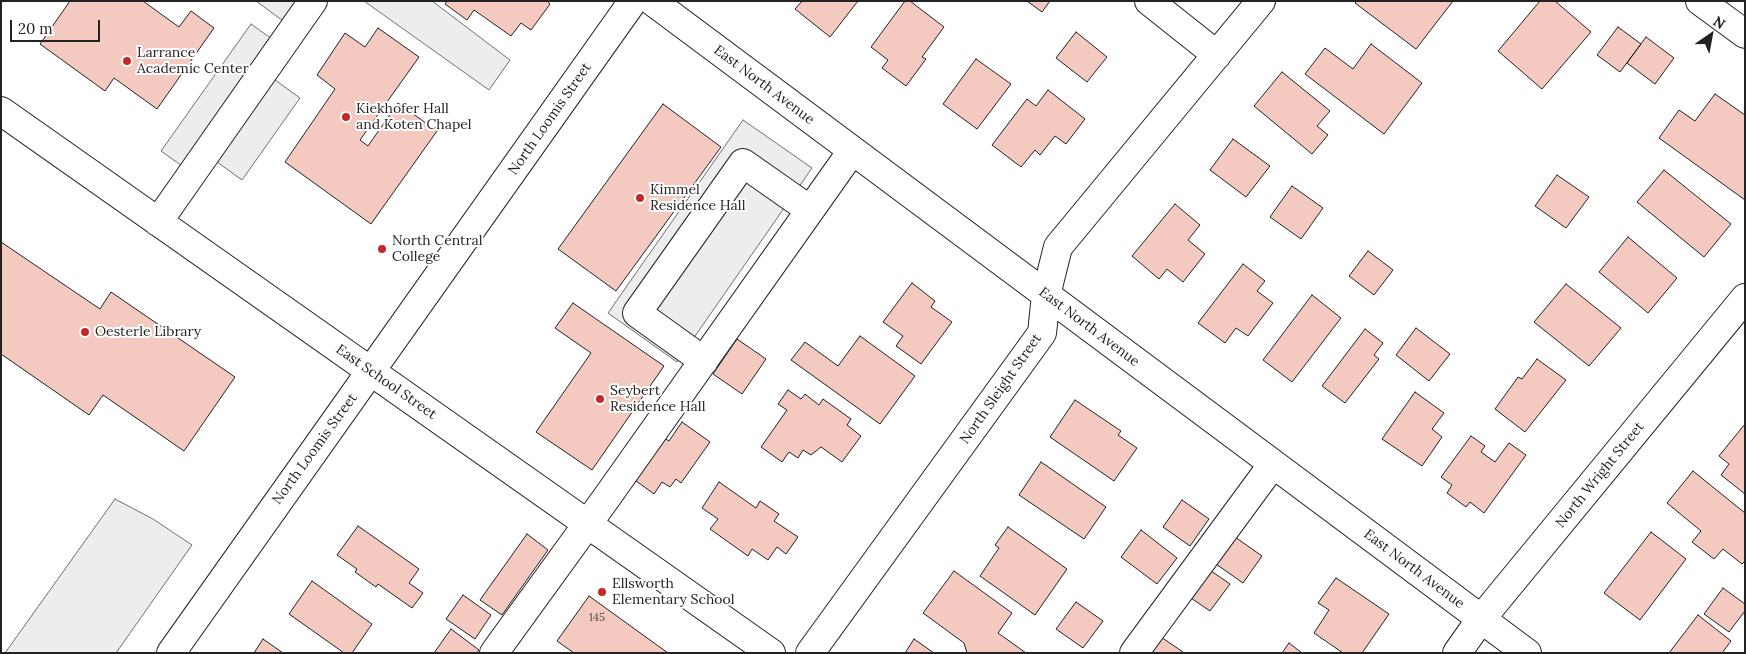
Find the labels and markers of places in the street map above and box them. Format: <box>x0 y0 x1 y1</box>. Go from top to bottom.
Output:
place label: Larrance Academic Center <box>137 45 249 78</box>
marker: Larrance Academic Center <box>121 55 133 67</box>
place label: Kiekhofer Hall and Koten Chapel <box>356 101 472 134</box>
marker: Kiekhofer Hall and Koten Chapel <box>340 111 352 123</box>
place label: Kimmel Residence Hall <box>650 182 745 214</box>
marker: Kimmel Residence Hall <box>634 192 646 204</box>
place label: North Central College <box>392 233 483 266</box>
marker: North Central College <box>376 243 388 255</box>
place label: Oesterle Library <box>95 324 201 340</box>
marker: Oesterle Library <box>79 326 91 338</box>
place label: Seybert Residence Hall <box>610 383 705 416</box>
marker: Seybert Residence Hall <box>594 393 606 405</box>
place label: Ellsworth Elementary School <box>612 576 735 608</box>
marker: Ellsworth Elementary School <box>596 586 608 598</box>

